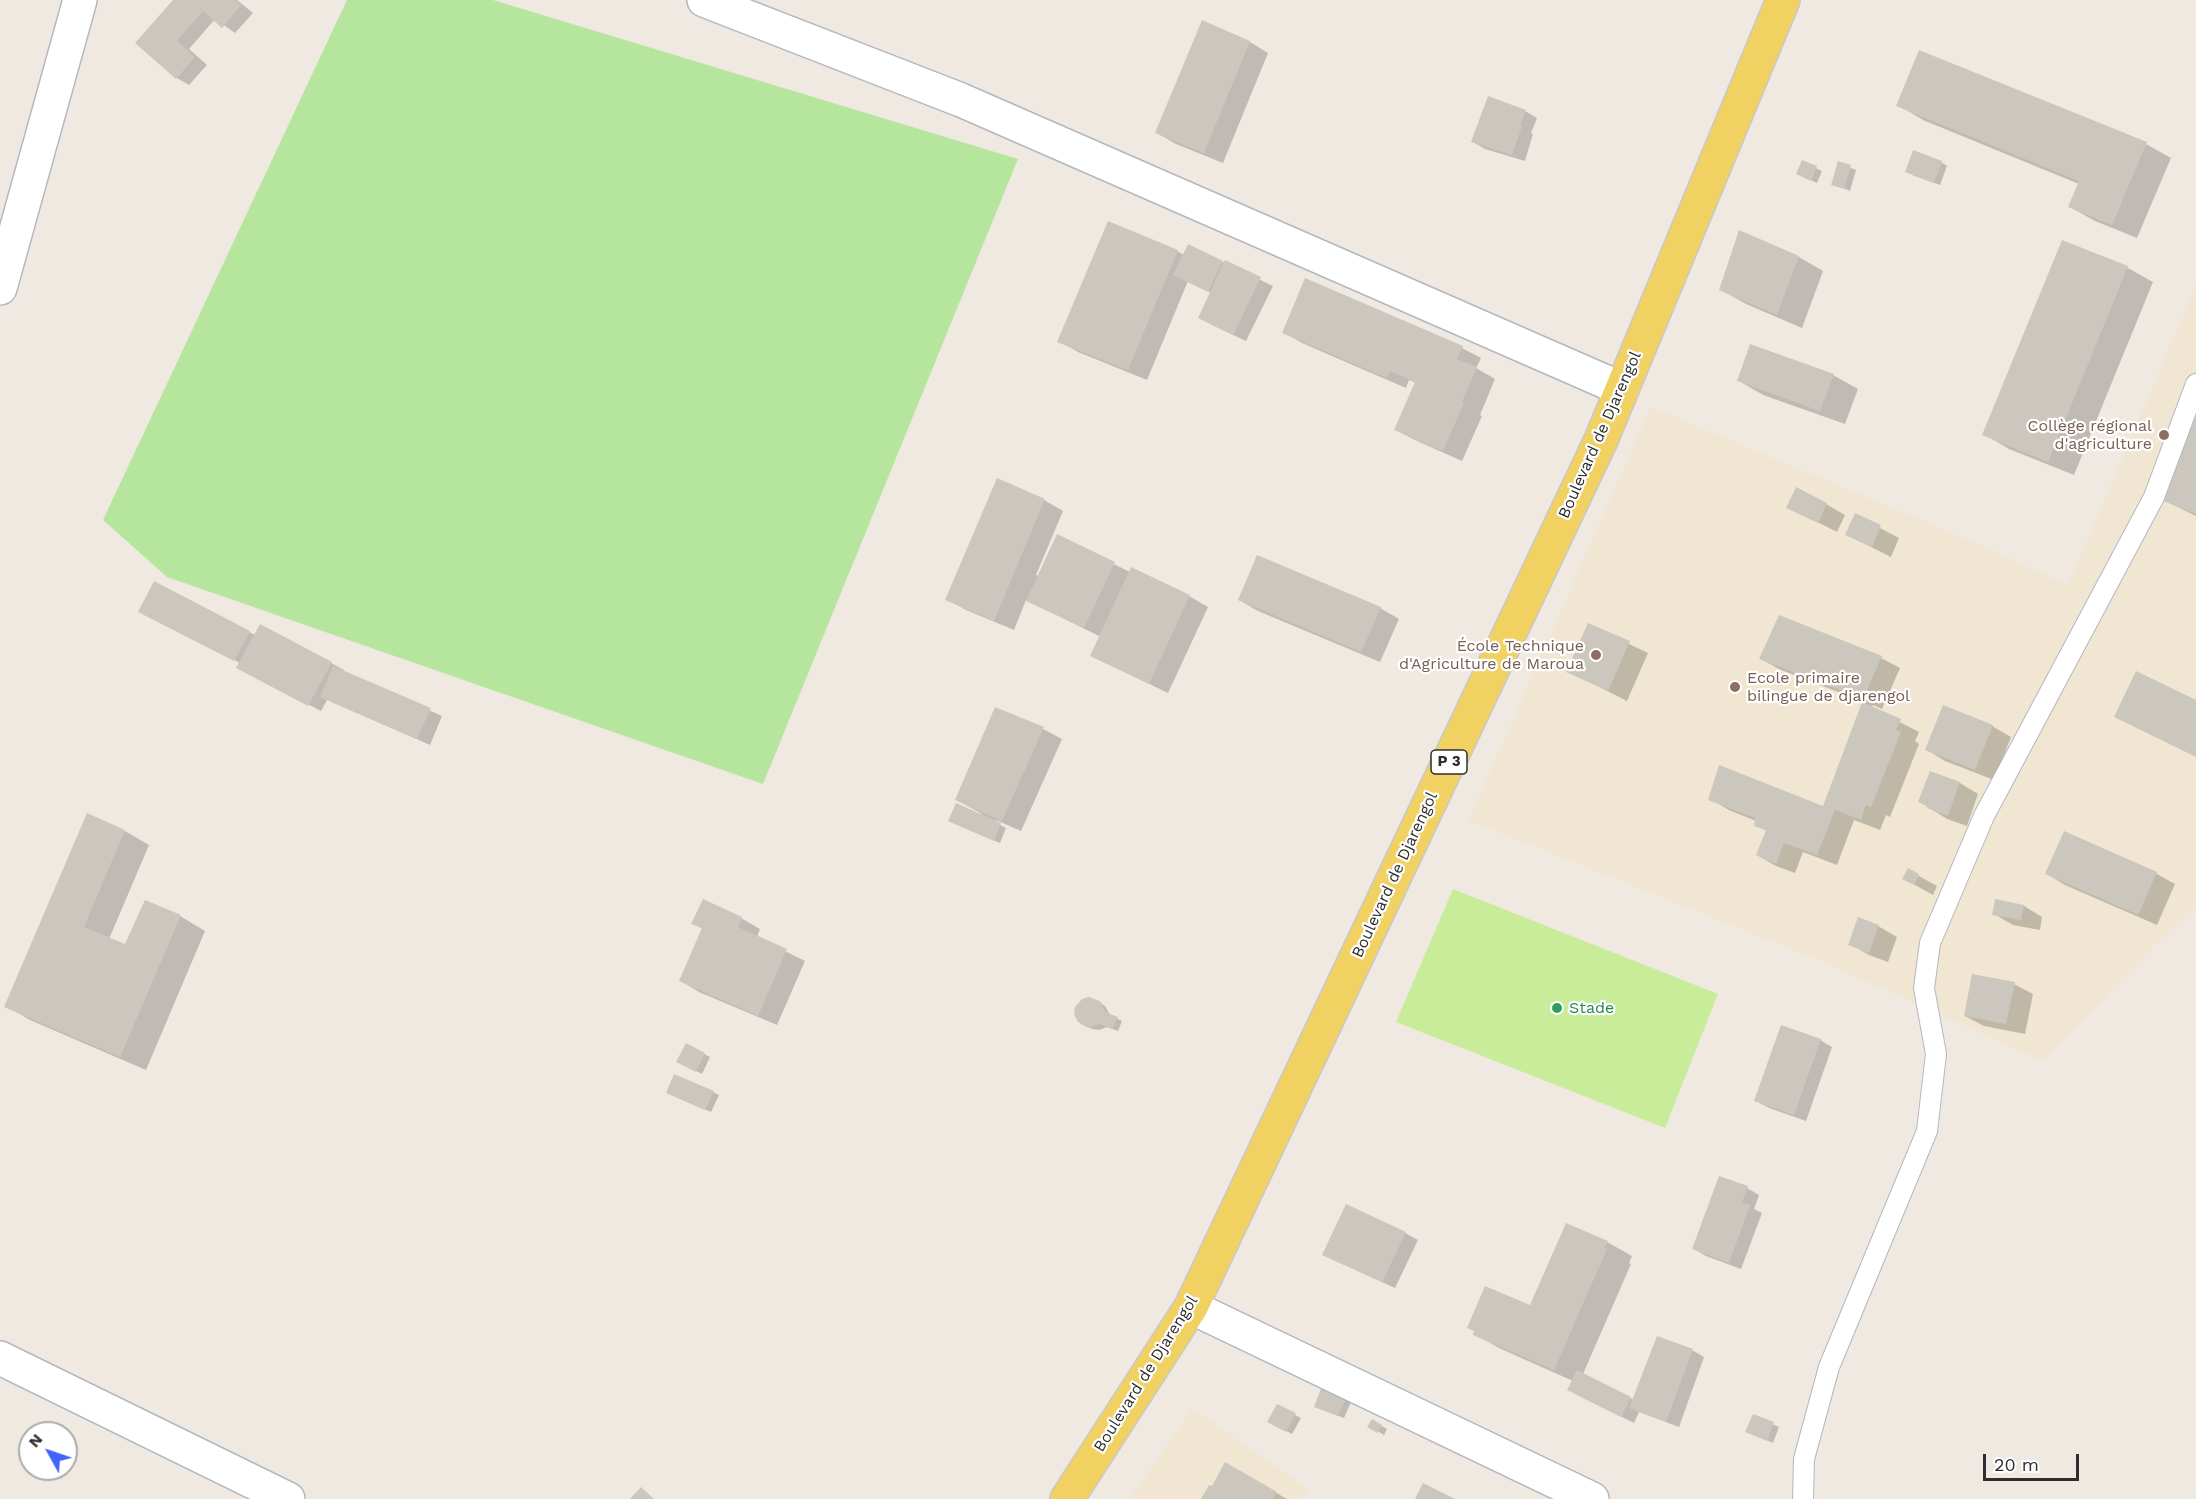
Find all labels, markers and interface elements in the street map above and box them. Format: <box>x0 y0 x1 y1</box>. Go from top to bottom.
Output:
street label: Boulevard de Djarengol <box>1554 349 1646 521</box>
place label: Collège régional d'agriculture <box>2027 416 2152 454</box>
marker: Collège régional d'agriculture <box>2157 428 2171 442</box>
place label: École Technique d'Agriculture de Maroua <box>1399 636 1584 674</box>
marker: École Technique d'Agriculture de Maroua <box>1589 648 1603 662</box>
place label: Ecole primaire bilingue de djarengol <box>1747 668 1910 706</box>
marker: Ecole primaire bilingue de djarengol <box>1728 680 1742 694</box>
road number: P 3 <box>1431 750 1467 774</box>
street label: Boulevard de Djarengol <box>1348 789 1442 961</box>
place label: Stade <box>1569 998 1614 1018</box>
marker: Stade <box>1550 1001 1564 1015</box>
street label: Boulevard de Djarengol <box>1090 1292 1202 1456</box>
north arrow <box>18 1421 78 1481</box>
text: N <box>24 1430 46 1451</box>
scale bar <box>1986 1442 2082 1480</box>
text: 20 m <box>1994 1454 2039 1475</box>

